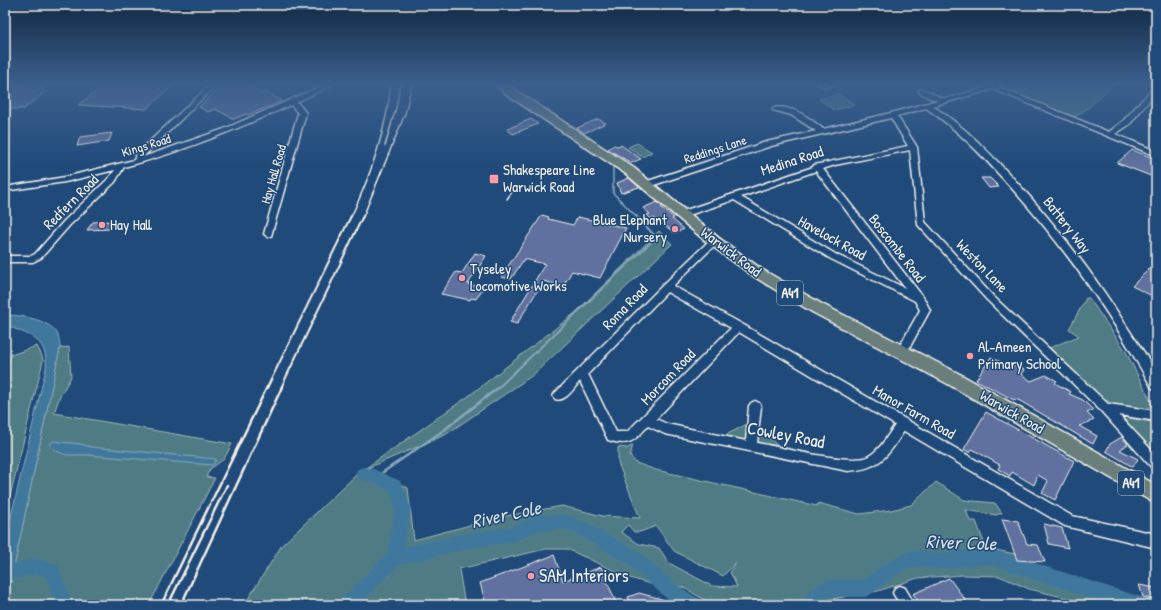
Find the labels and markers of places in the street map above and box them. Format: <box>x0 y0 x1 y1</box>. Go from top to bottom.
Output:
place label: Shakespeare Line Warwick Road <box>503 159 595 197</box>
marker: Shakespeare Line Warwick Road <box>488 173 500 185</box>
place label: Blue Elephant Nursery <box>593 209 668 247</box>
place label: Hay Hall <box>110 214 153 235</box>
marker: Hay Hall <box>97 220 107 230</box>
marker: Blue Elephant Nursery <box>670 224 680 234</box>
place label: Tyseley Locomotive Works <box>470 258 567 296</box>
marker: Tyseley Locomotive Works <box>457 273 467 283</box>
place label: Al-Ameen Primary School <box>978 336 1061 374</box>
marker: Al-Ameen Primary School <box>965 351 975 361</box>
place label: SAM Interiors <box>539 563 629 588</box>
marker: SAM Interiors <box>526 571 536 581</box>

